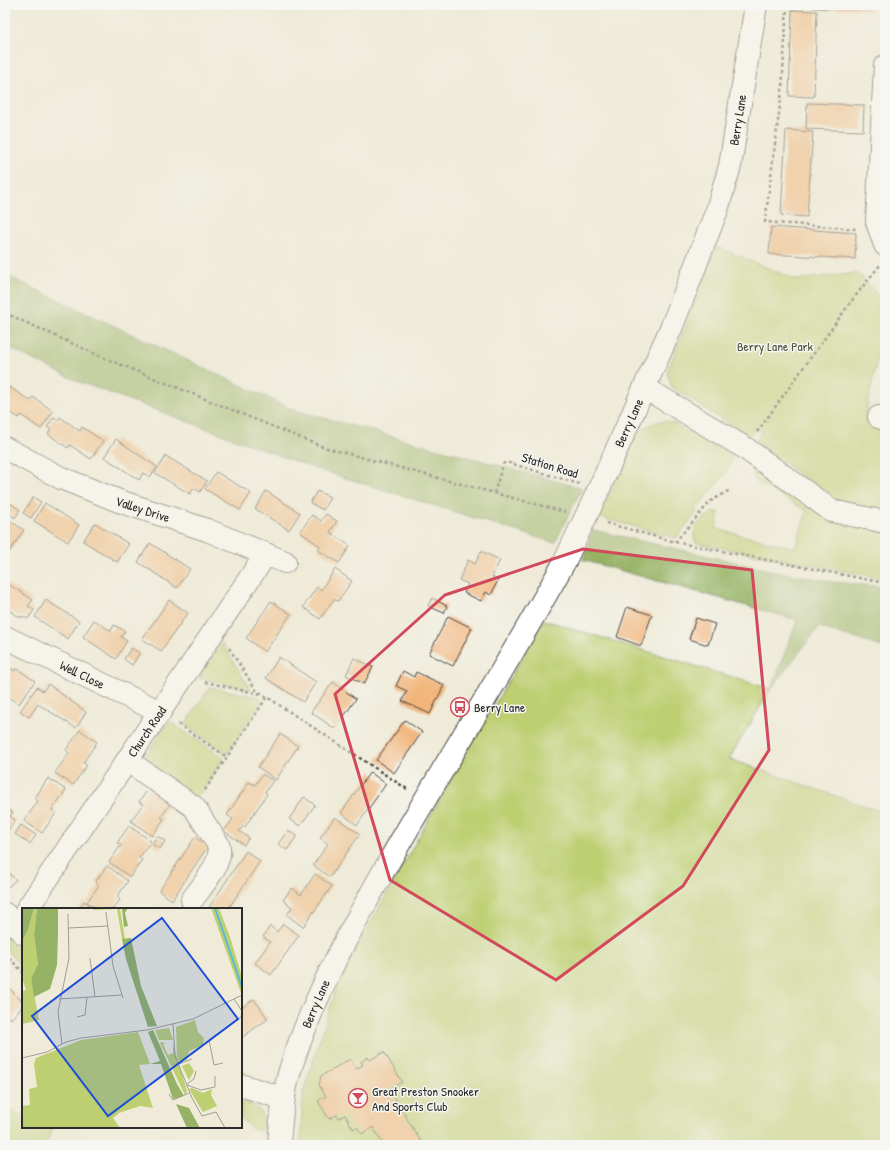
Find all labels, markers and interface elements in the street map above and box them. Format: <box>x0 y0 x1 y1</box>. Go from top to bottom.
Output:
street label: Berry Lane <box>724 93 750 147</box>
park label: Berry Lane Park <box>737 337 814 355</box>
street label: Berry Lane <box>610 396 647 450</box>
street label: Station Road <box>519 448 581 482</box>
street label: Valley Drive <box>113 492 172 526</box>
street label: Well Close <box>57 656 108 693</box>
bus stop icon: Berry Lane <box>449 696 471 718</box>
place label: Berry Lane <box>474 698 525 716</box>
street label: Church Road <box>123 703 170 760</box>
inset map <box>22 908 242 1128</box>
street label: Berry Lane <box>297 976 334 1031</box>
place label: Great Preston Snooker And Sports Club <box>372 1082 479 1115</box>
bar icon: Great Preston Snooker And Sports Club <box>347 1087 369 1109</box>

